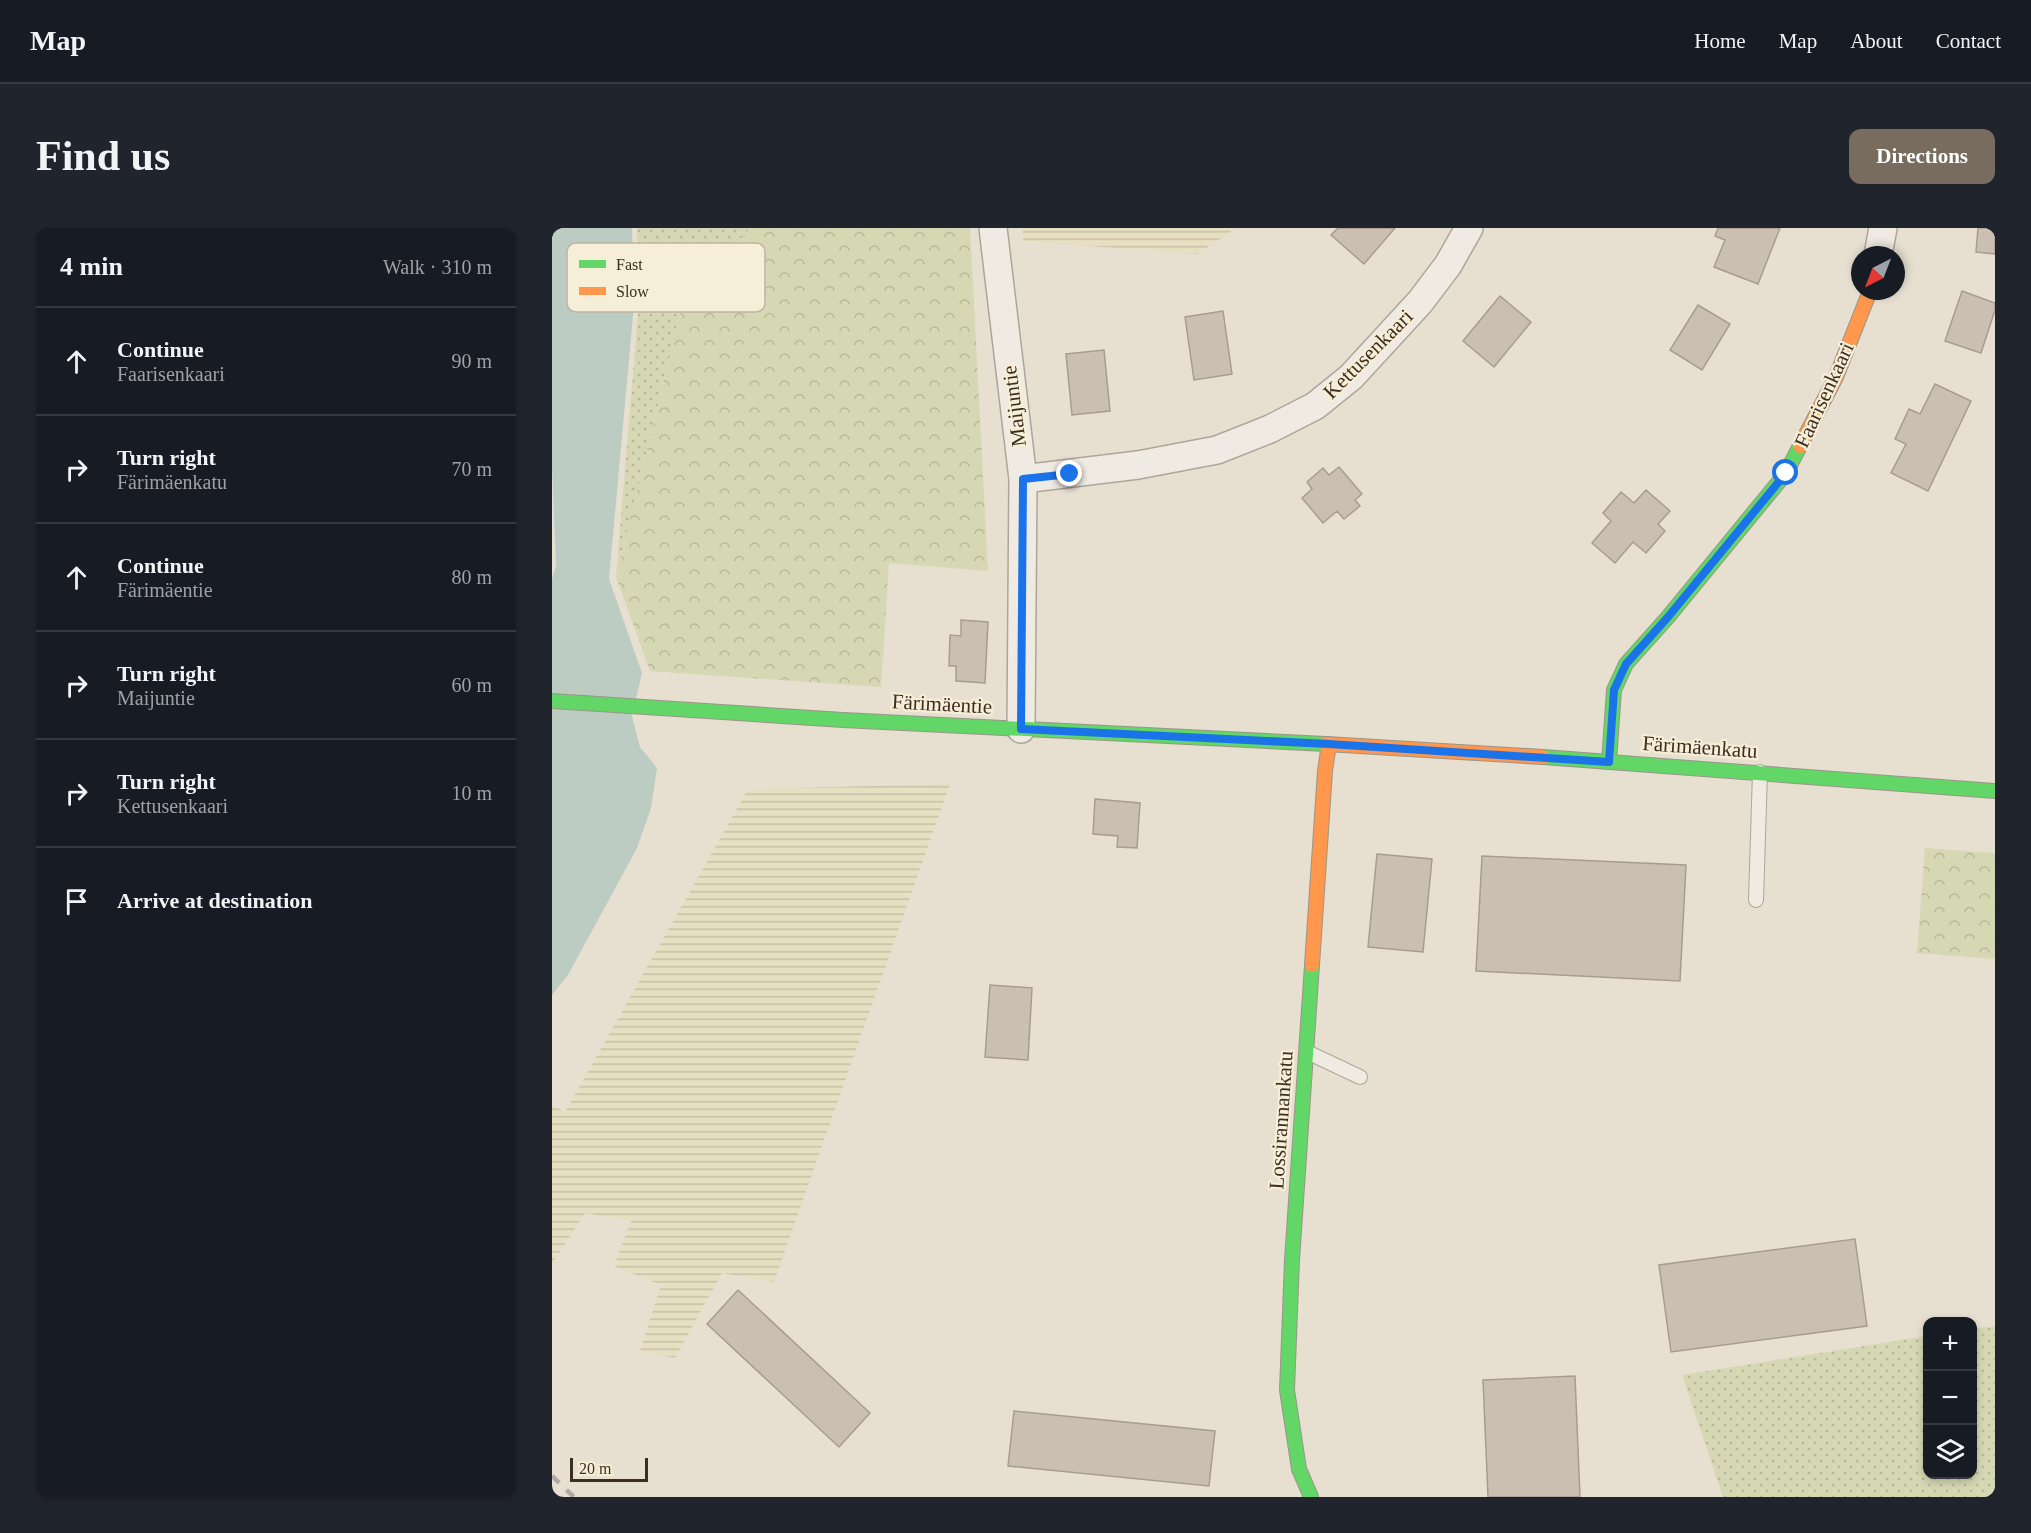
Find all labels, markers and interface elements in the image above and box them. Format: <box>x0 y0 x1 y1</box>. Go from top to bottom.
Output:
text: Map <box>30 25 86 56</box>
text: Home <box>1694 29 1746 53</box>
text: Map <box>1779 29 1817 53</box>
text: About <box>1850 29 1903 53</box>
text: Contact <box>1936 29 2001 53</box>
button: Directions <box>1849 129 1995 184</box>
text: Find us <box>36 133 170 179</box>
legend <box>567 243 765 312</box>
north arrow <box>1851 246 1905 300</box>
text: 4 min <box>60 252 123 281</box>
text: Walk · 310 m <box>383 256 492 278</box>
text: Fast <box>616 256 643 273</box>
text: Slow <box>616 283 649 300</box>
street label: Kettusenkaari <box>1318 304 1418 404</box>
text: Continue <box>117 337 204 362</box>
street label: Faarisenkaari <box>1789 339 1859 451</box>
icon: ahead <box>60 345 93 378</box>
text: 90 m <box>451 350 492 372</box>
text: Faarisenkaari <box>117 363 225 385</box>
street label: Maijuntie <box>997 364 1031 448</box>
text: Turn right <box>117 445 216 470</box>
icon: right <box>60 453 93 486</box>
text: 70 m <box>451 458 492 480</box>
route start <box>1772 459 1798 485</box>
route end <box>1056 460 1082 486</box>
text: Färimäenkatu <box>117 471 227 493</box>
text: Continue <box>117 553 204 578</box>
icon: ahead <box>60 561 93 594</box>
text: 80 m <box>451 566 492 588</box>
text: Färimäentie <box>117 579 213 601</box>
text: Turn right <box>117 661 216 686</box>
icon: right <box>60 669 93 702</box>
text: 60 m <box>451 674 492 696</box>
text: Maijuntie <box>117 687 195 709</box>
street label: Färimäentie <box>891 689 993 719</box>
street label: Färimäenkatu <box>1642 731 1759 763</box>
text: Turn right <box>117 769 216 794</box>
icon: right <box>60 777 93 810</box>
text: 10 m <box>451 782 492 804</box>
text: Kettusenkaari <box>117 795 228 817</box>
icon: arrive <box>60 885 93 918</box>
text: Arrive at destination <box>117 888 313 913</box>
street label: Lossirannankatu <box>1264 1049 1298 1190</box>
map controls <box>1923 1317 1977 1479</box>
button: + <box>1923 1317 1977 1371</box>
button: − <box>1923 1371 1977 1425</box>
button: layers <box>1923 1425 1977 1479</box>
scale bar <box>570 1455 648 1482</box>
text: 20 m <box>579 1460 611 1477</box>

